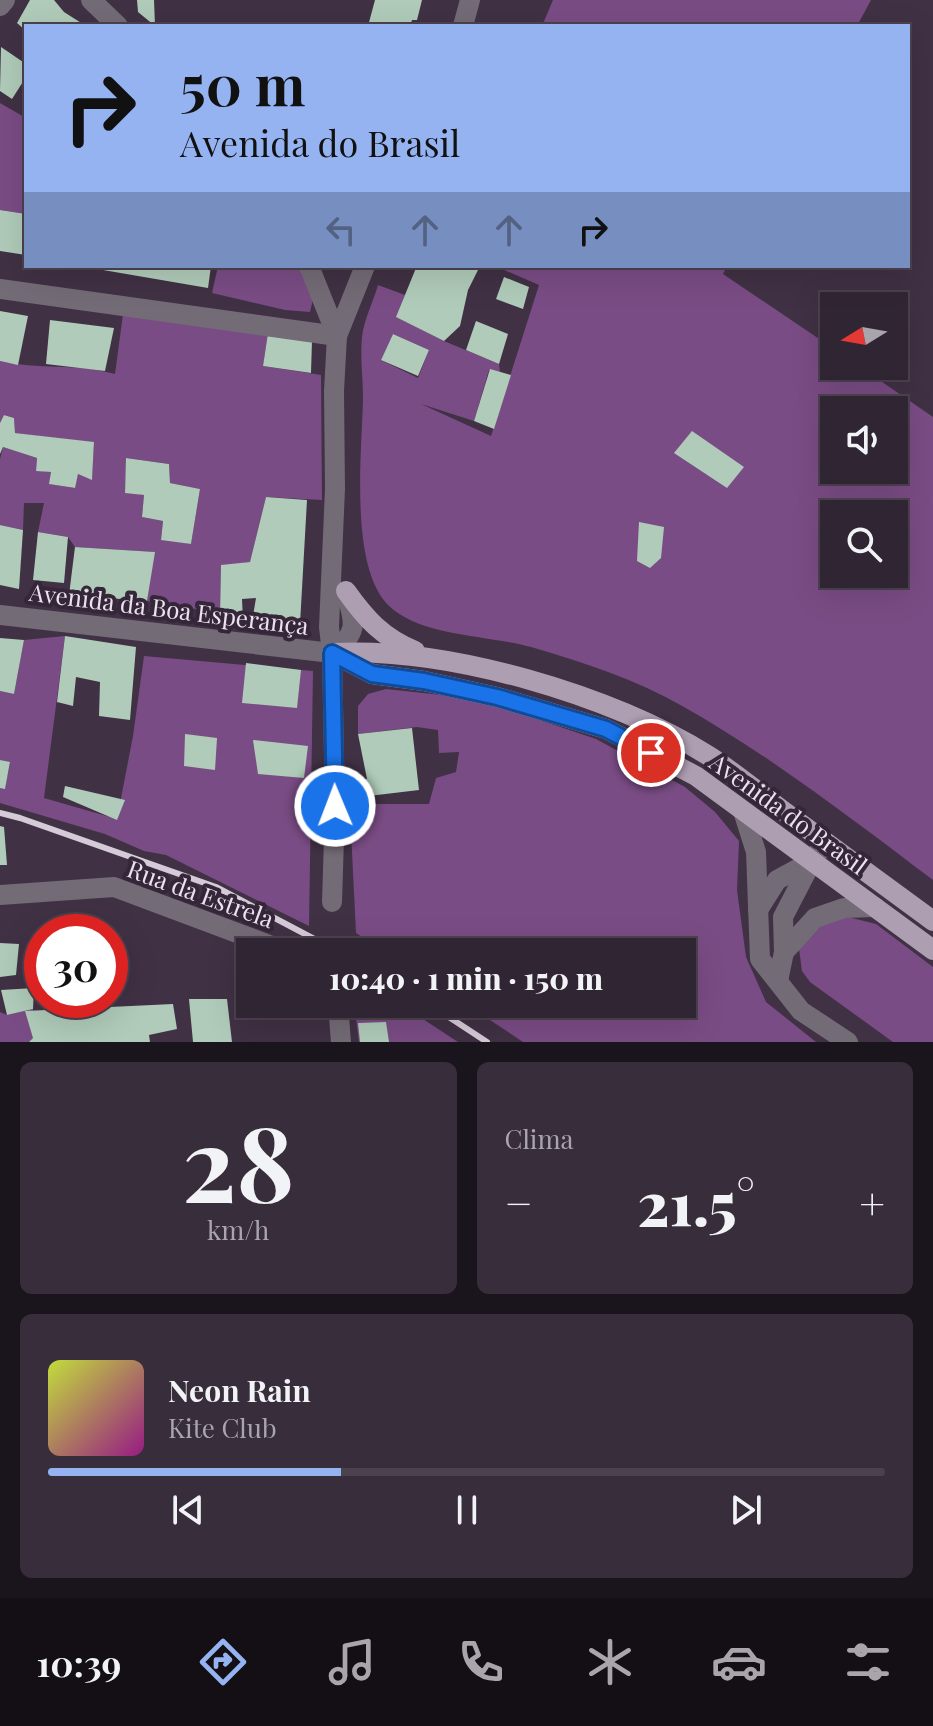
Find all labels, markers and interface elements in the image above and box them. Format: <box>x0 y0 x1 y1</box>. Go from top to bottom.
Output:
text: 50 m <box>180 46 306 121</box>
icon: right <box>48 56 152 160</box>
text: Avenida do Brasil <box>180 118 460 166</box>
icon: left <box>319 208 363 252</box>
icon: ahead <box>403 208 447 252</box>
icon: ahead <box>487 208 531 252</box>
icon: right <box>571 208 615 252</box>
north arrow <box>820 292 908 380</box>
map controls <box>820 292 908 588</box>
button: sound <box>820 396 908 484</box>
button: search <box>820 500 908 588</box>
street label: Avenida da Boa Esperança <box>27 575 310 641</box>
pin <box>617 719 685 787</box>
icon: arrive <box>629 731 673 775</box>
street label: Avenida do Brasil <box>703 745 874 881</box>
position arrow <box>293 764 377 848</box>
street label: Rua da Estrela <box>123 852 279 934</box>
speed limit sign: 30 <box>24 914 128 1018</box>
text: 10:40 · 1 min · 150 m <box>329 958 603 998</box>
text: 28 <box>182 1090 295 1229</box>
text: Clima <box>505 1121 573 1156</box>
text: 21.5° <box>637 1161 755 1241</box>
text: − <box>505 1172 533 1231</box>
text: + <box>859 1172 885 1231</box>
text: km/h <box>207 1212 269 1247</box>
text: Neon Rain <box>168 1370 311 1410</box>
text: Kite Club <box>168 1410 277 1445</box>
icon: previous <box>166 1488 210 1532</box>
icon: pause <box>445 1488 489 1532</box>
icon: next <box>724 1488 768 1532</box>
icon: directions <box>195 1634 251 1690</box>
icon: music <box>324 1634 380 1690</box>
icon: phone <box>453 1634 509 1690</box>
icon: climate <box>582 1634 638 1690</box>
icon: car <box>711 1634 767 1690</box>
icon: filters <box>840 1634 896 1690</box>
text: 10:39 <box>37 1638 122 1686</box>

